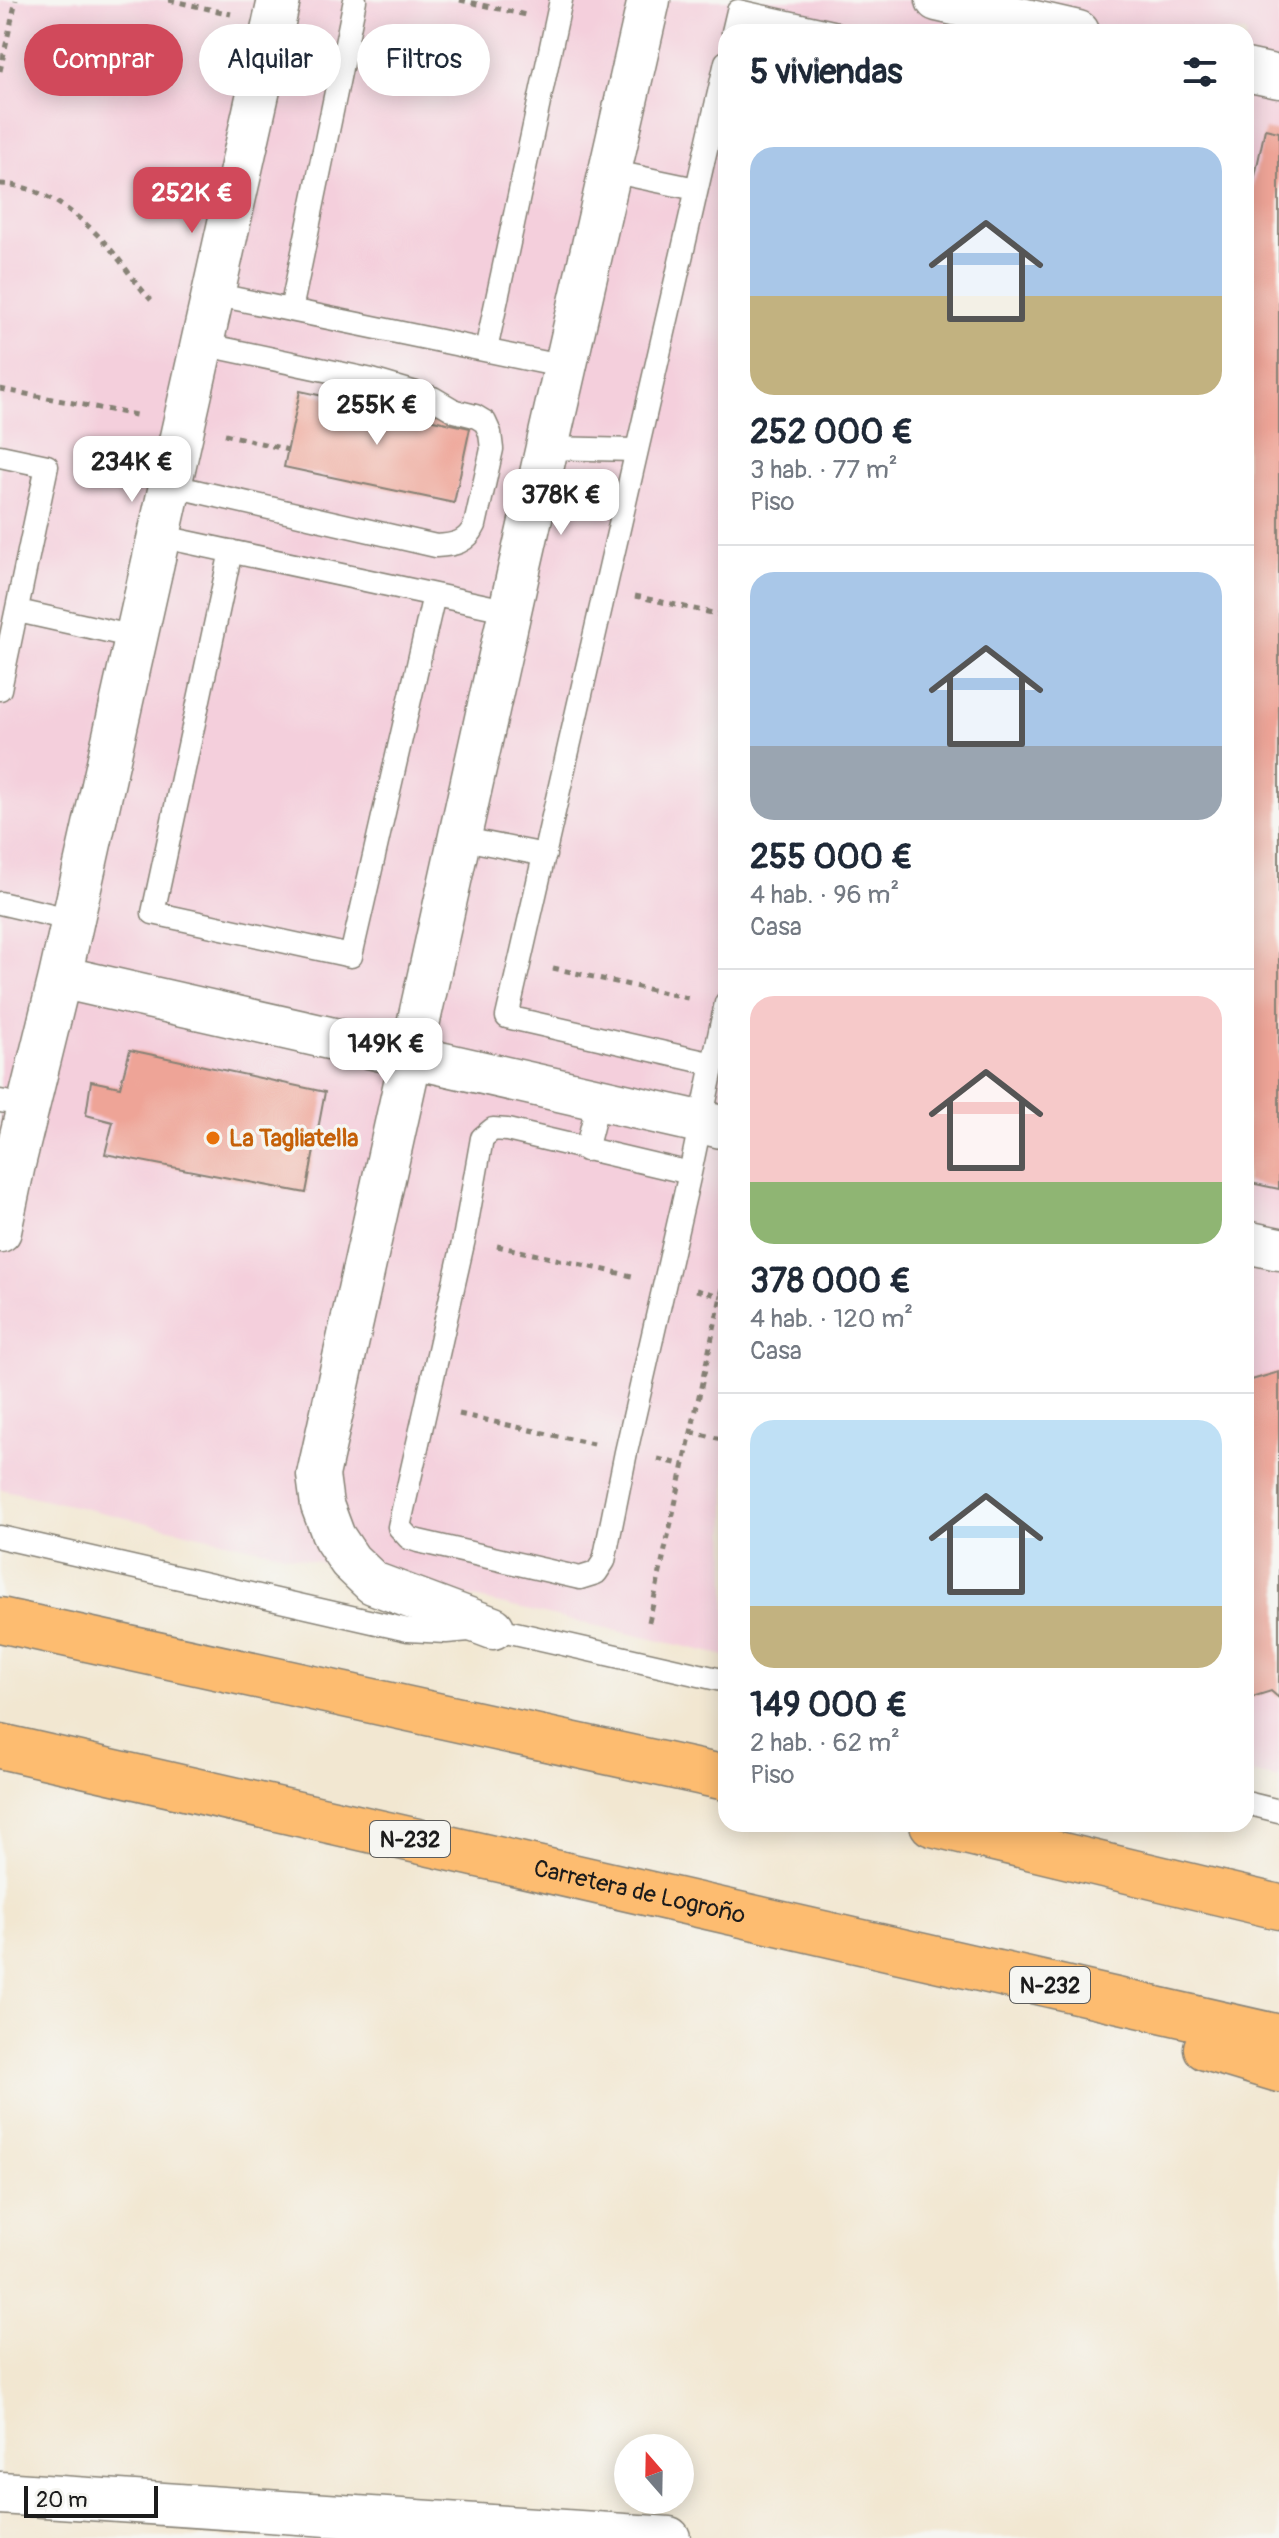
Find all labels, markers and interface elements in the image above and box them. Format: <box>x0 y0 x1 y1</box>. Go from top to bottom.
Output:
chip: Comprar <box>24 24 183 96</box>
chip: Alquilar <box>199 24 341 96</box>
chip: Filtros <box>357 24 490 96</box>
icon: filters <box>1178 50 1222 94</box>
text: 5 viviendas <box>750 51 903 94</box>
pin: 252K € <box>127 167 257 235</box>
text: 252K € <box>151 177 233 209</box>
icon: home <box>914 199 1058 343</box>
pin: 255K € <box>312 379 442 447</box>
text: 255K € <box>336 389 418 421</box>
text: 252 000 € <box>750 411 913 454</box>
pin: 234K € <box>67 436 197 504</box>
text: 234K € <box>91 446 173 478</box>
text: 3 hab. · 77 m² <box>750 454 898 486</box>
pin: 378K € <box>496 469 626 537</box>
text: 378K € <box>521 479 601 511</box>
text: Piso <box>750 486 795 518</box>
icon: home <box>914 624 1058 768</box>
text: 255 000 € <box>750 836 913 879</box>
text: 4 hab. · 96 m² <box>750 879 899 911</box>
text: Casa <box>750 911 802 943</box>
pin: 149K € <box>321 1018 451 1086</box>
text: 149K € <box>347 1028 425 1060</box>
icon: home <box>914 1048 1058 1192</box>
place label: La Tagliatella <box>229 1124 359 1153</box>
marker: La Tagliatella <box>204 1129 222 1147</box>
text: 378 000 € <box>750 1260 911 1303</box>
text: 4 hab. · 120 m² <box>750 1303 913 1335</box>
text: Casa <box>750 1335 802 1367</box>
icon: home <box>914 1472 1058 1616</box>
text: 149 000 € <box>750 1684 907 1727</box>
text: 2 hab. · 62 m² <box>750 1727 900 1759</box>
text: Piso <box>750 1759 795 1791</box>
road number: N-232 <box>370 1821 450 1857</box>
street label: Carretera de Logroño <box>531 1854 748 1930</box>
road number: N-232 <box>1010 1967 1090 2003</box>
north arrow <box>614 2434 694 2514</box>
map controls <box>614 2434 694 2514</box>
scale bar <box>24 2482 158 2518</box>
text: 20 m <box>36 2486 88 2514</box>

